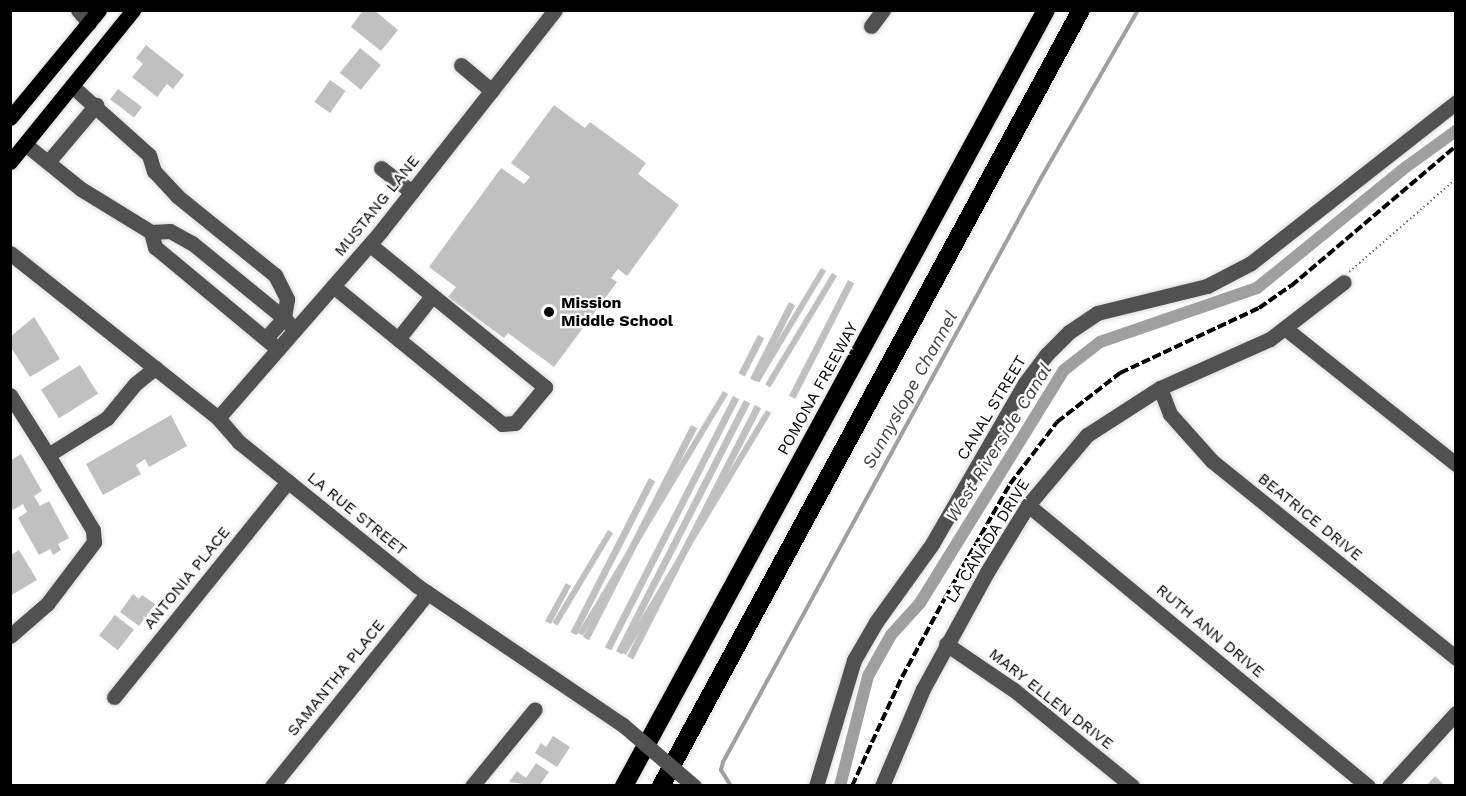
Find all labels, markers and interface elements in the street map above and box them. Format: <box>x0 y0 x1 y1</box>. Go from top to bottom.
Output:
street label: MUSTANG LANE <box>330 152 424 260</box>
place label: Mission Middle School <box>561 293 673 331</box>
marker: Mission Middle School <box>542 305 556 319</box>
water label: Sunnyslope Channel <box>858 308 962 472</box>
street label: POMONA FREEWAY <box>773 319 863 459</box>
street label: CANAL STREET <box>953 352 1031 464</box>
water label: West Riverside Canal <box>941 360 1057 526</box>
street label: LA RUE STREET <box>303 468 411 560</box>
street label: BEATRICE DRIVE <box>1254 469 1366 565</box>
street label: LA CANADA DRIVE <box>942 475 1034 607</box>
street label: ANTONIA PLACE <box>140 523 234 633</box>
street label: RUTH ANN DRIVE <box>1152 580 1268 682</box>
street label: SAMANTHA PLACE <box>283 616 389 740</box>
street label: MARY ELLEN DRIVE <box>985 644 1117 754</box>

